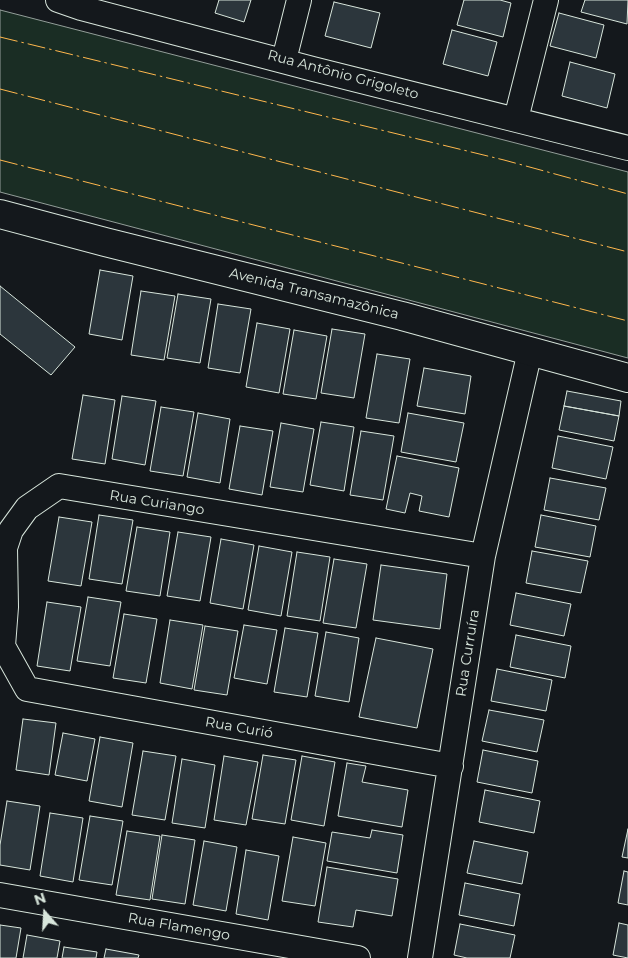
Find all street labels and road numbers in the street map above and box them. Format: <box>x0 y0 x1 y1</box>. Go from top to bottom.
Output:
street label: Rua Antônio Grigoleto <box>266 47 420 103</box>
street label: Avenida Transamazônica <box>227 265 401 323</box>
street label: Rua Curiango <box>108 487 206 519</box>
street label: Rua Curruíra <box>453 608 483 698</box>
street label: Rua Curió <box>204 714 274 742</box>
street label: Rua Flamengo <box>127 910 231 944</box>

